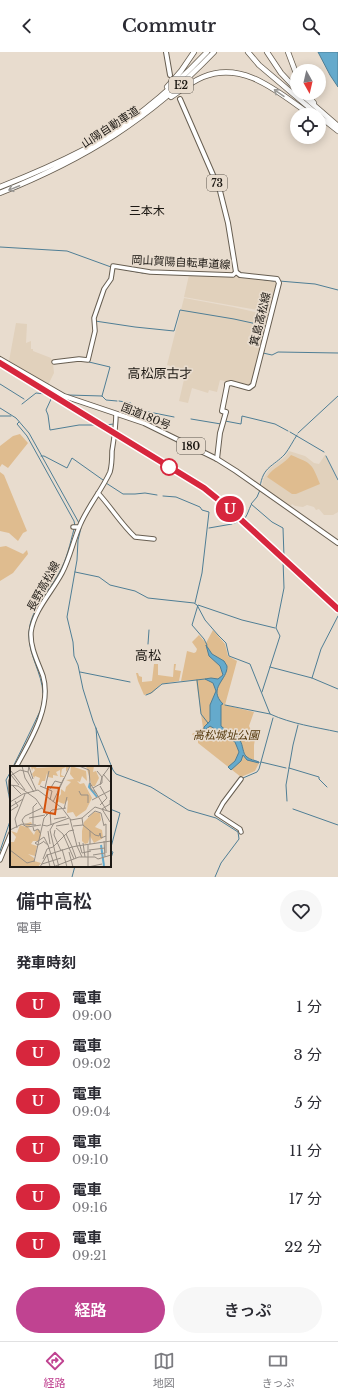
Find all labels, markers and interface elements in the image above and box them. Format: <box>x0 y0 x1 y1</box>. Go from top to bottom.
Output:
icon: back <box>16 15 38 37</box>
text: Commutr <box>122 15 216 37</box>
icon: search <box>300 15 322 37</box>
north arrow <box>290 64 326 100</box>
map controls <box>290 64 326 144</box>
road number: E2 <box>169 77 193 93</box>
one-way arrow <box>274 89 285 97</box>
street label: 山陽自動車道 <box>79 103 141 151</box>
button: locate <box>290 108 326 144</box>
road number: 73 <box>207 175 227 191</box>
one-way arrow <box>8 184 20 192</box>
district label: 三本木 <box>129 203 165 218</box>
street label: 岡山賀陽自転車道線 <box>131 252 231 272</box>
street label: 箕島高松線 <box>247 291 273 347</box>
district label: 高松原古才 <box>127 365 193 382</box>
street label: 国道180号 <box>119 400 173 432</box>
road number: 180 <box>177 438 205 454</box>
unlabelled marker <box>160 458 178 476</box>
line badge: U <box>217 496 243 522</box>
text: U <box>224 500 236 518</box>
street label: 長野高松線 <box>24 559 62 613</box>
district label: 高松 <box>135 647 161 664</box>
park label: 高松城址公園 <box>193 728 261 742</box>
inset map <box>10 766 111 867</box>
text: 備中高松 <box>16 890 92 913</box>
button: heart <box>280 890 322 932</box>
text: 電車 <box>16 919 42 936</box>
text: 発車時刻 <box>16 953 76 972</box>
text: 電車 <box>72 988 102 1007</box>
text: U <box>32 996 44 1014</box>
text: 1 分 <box>296 997 322 1016</box>
text: 09:00 <box>72 1007 112 1024</box>
text: 電車 <box>72 1036 102 1055</box>
text: U <box>32 1044 44 1062</box>
text: 3 分 <box>293 1045 322 1064</box>
text: 09:02 <box>72 1055 111 1072</box>
text: 電車 <box>72 1084 102 1103</box>
text: U <box>32 1092 44 1110</box>
text: 5 分 <box>294 1093 322 1112</box>
text: 09:04 <box>72 1103 110 1120</box>
text: 電車 <box>72 1132 102 1151</box>
text: U <box>32 1140 44 1158</box>
text: 11 分 <box>289 1141 322 1160</box>
text: 09:10 <box>72 1151 108 1168</box>
text: 電車 <box>72 1180 102 1199</box>
text: U <box>32 1188 44 1206</box>
text: 17 分 <box>288 1189 322 1208</box>
text: 09:16 <box>72 1199 108 1216</box>
text: 電車 <box>72 1228 102 1247</box>
text: U <box>32 1236 44 1254</box>
text: 22 分 <box>284 1237 322 1256</box>
text: 09:21 <box>72 1247 107 1264</box>
button: 経路 <box>16 1287 165 1333</box>
button: きっぷ <box>173 1287 322 1333</box>
tab: 経路 <box>44 1350 66 1390</box>
tab: 地図 <box>153 1350 175 1390</box>
tab: きっぷ <box>262 1350 294 1390</box>

